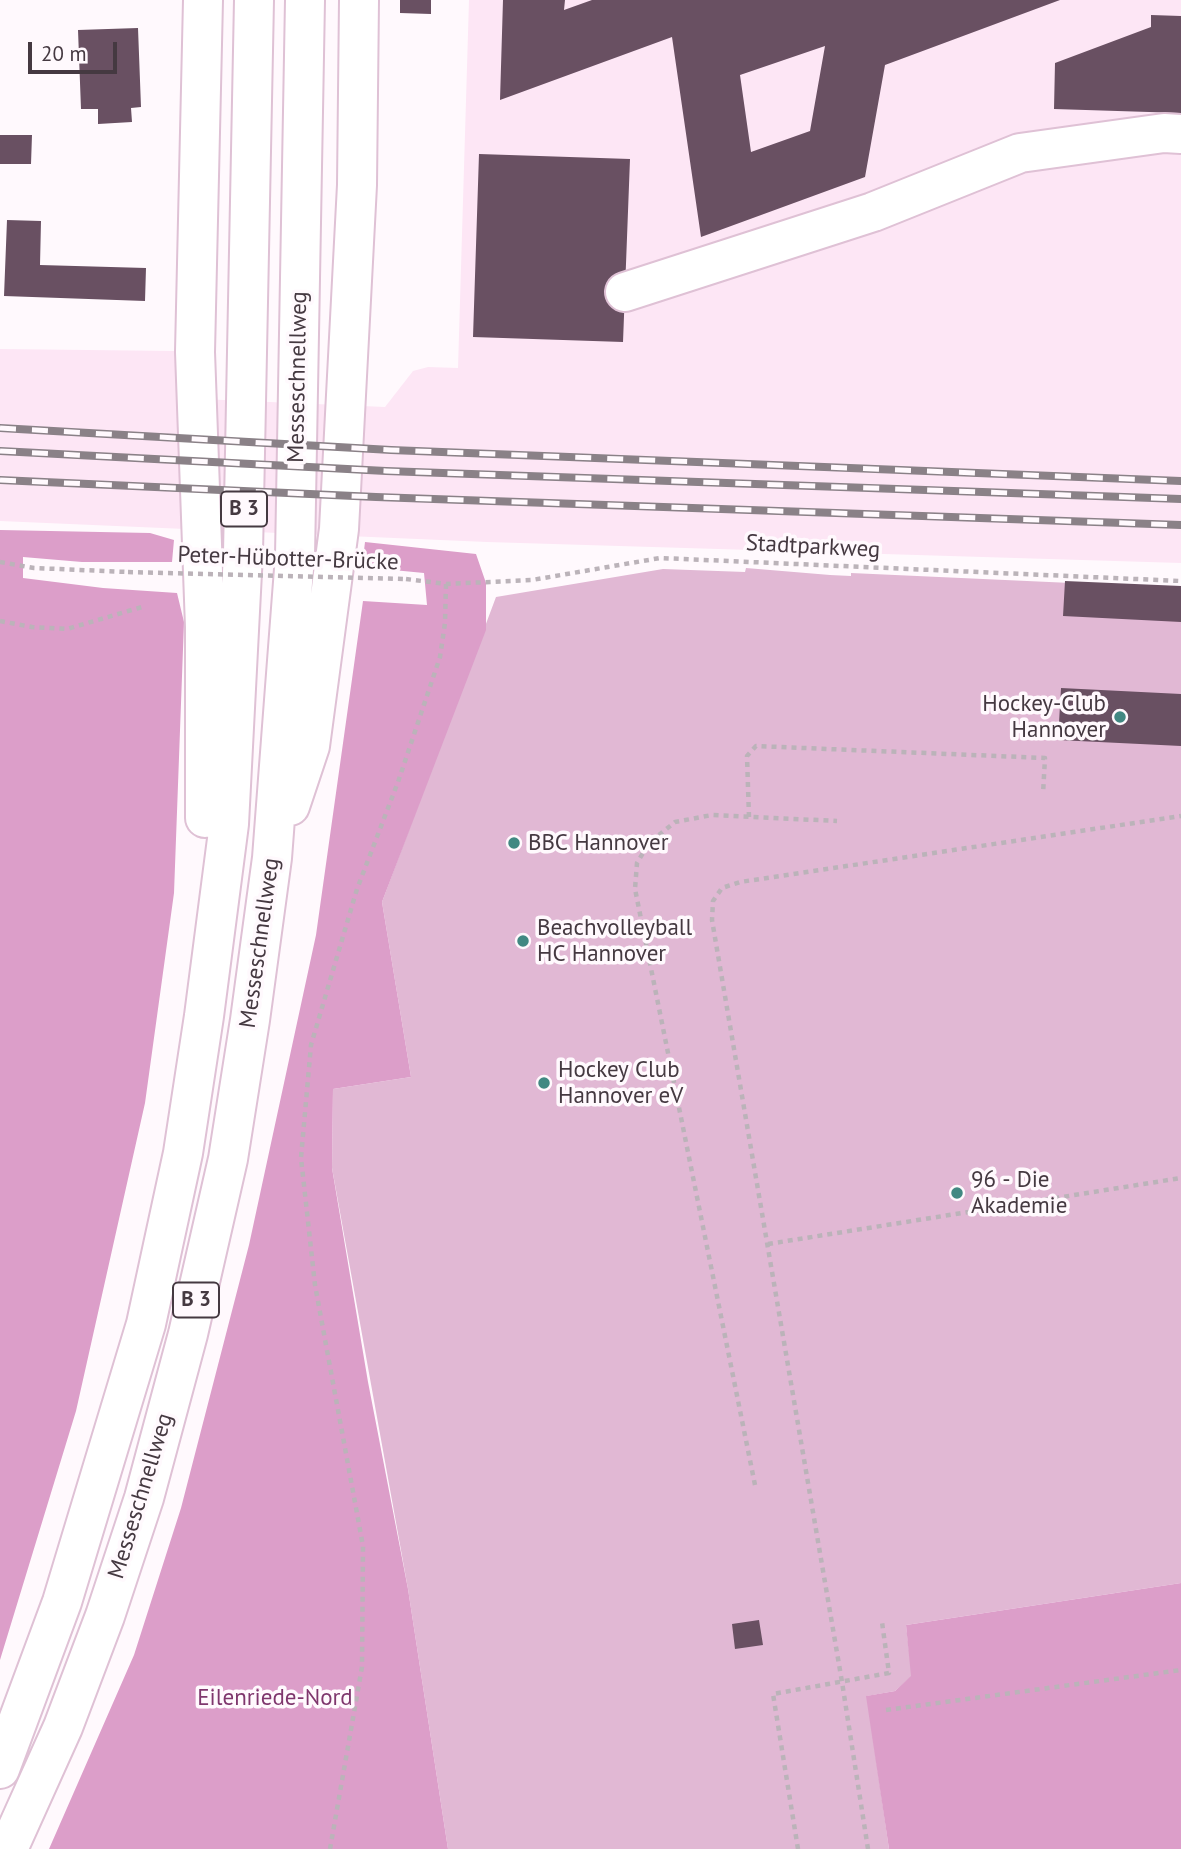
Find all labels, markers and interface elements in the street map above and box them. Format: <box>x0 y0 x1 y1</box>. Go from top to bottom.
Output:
scale bar <box>32 28 121 72</box>
text: 20 m <box>41 40 87 67</box>
street label: Messeschnellweg <box>283 291 313 463</box>
road number: B 3 <box>221 491 267 526</box>
street label: Stadtparkweg <box>745 530 881 564</box>
street label: Peter-Hübotter-Brücke <box>177 541 399 577</box>
place label: Hockey-Club Hannover <box>982 690 1106 744</box>
marker: Hockey-Club Hannover <box>1112 709 1128 725</box>
place label: BBC Hannover <box>528 829 669 857</box>
marker: BBC Hannover <box>506 835 522 851</box>
street label: Messeschnellweg <box>234 856 286 1030</box>
place label: Beachvolleyball HC Hannover <box>537 914 692 968</box>
marker: Beachvolleyball HC Hannover <box>515 933 531 949</box>
place label: Hockey Club Hannover eV <box>558 1056 683 1110</box>
marker: Hockey Club Hannover eV <box>536 1075 552 1091</box>
place label: 96 - Die Akademie <box>971 1166 1067 1220</box>
marker: 96 - Die Akademie <box>949 1185 965 1201</box>
road number: B 3 <box>173 1282 219 1318</box>
street label: Messeschnellweg <box>103 1410 179 1582</box>
park label: Eilenriede-Nord <box>197 1684 353 1712</box>

